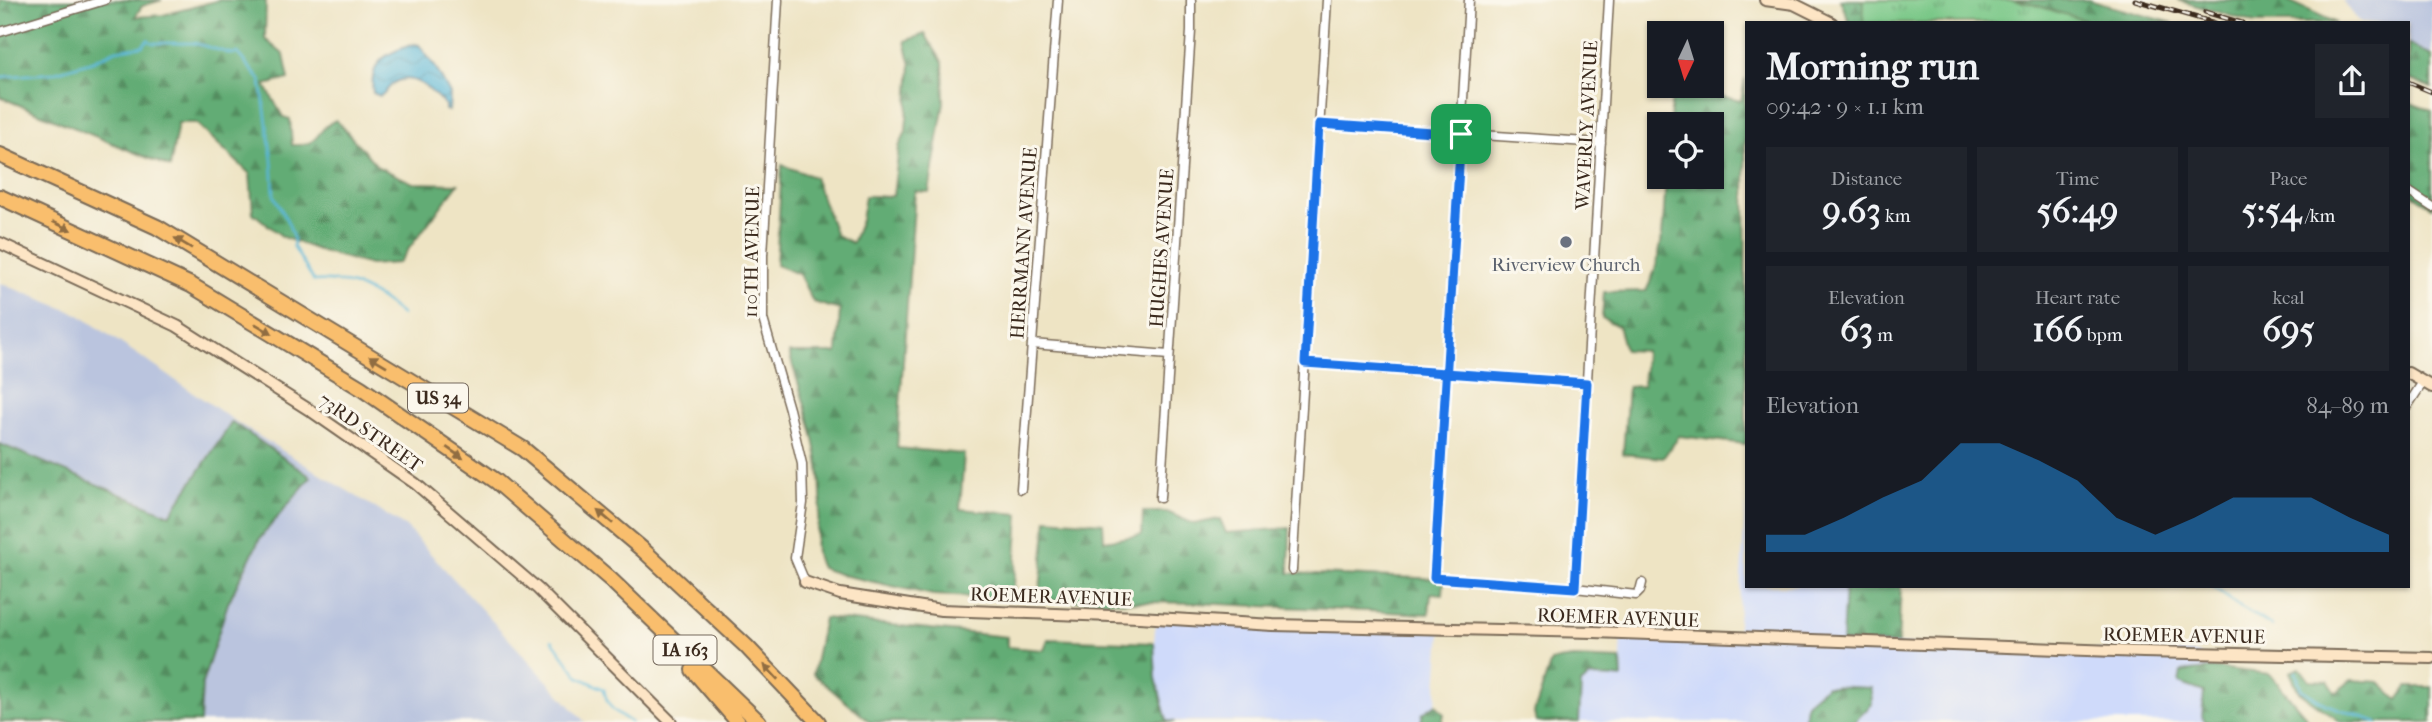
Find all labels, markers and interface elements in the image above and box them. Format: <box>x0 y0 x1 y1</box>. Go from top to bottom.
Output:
north arrow <box>1647 21 1724 98</box>
map controls <box>1647 21 1724 189</box>
street label: WAVERLY AVENUE <box>1572 39 1602 211</box>
text: Morning run <box>1766 44 1979 89</box>
button: share <box>2315 44 2389 118</box>
text: 09:42 · 9 × 1.1 km <box>1766 93 1924 120</box>
pin <box>1431 104 1491 164</box>
button: locate <box>1647 112 1724 189</box>
icon: arrive <box>1442 115 1480 153</box>
street label: HERRMANN AVENUE <box>1006 146 1042 340</box>
street label: HUGHES AVENUE <box>1145 167 1179 328</box>
text: Distance <box>1831 168 1902 190</box>
text: Time <box>2056 168 2099 190</box>
text: Pace <box>2270 168 2307 190</box>
street label: 110TH AVENUE <box>740 186 764 318</box>
text: 9.63 <box>1822 190 1881 231</box>
text: 56:49 <box>2037 190 2118 231</box>
text: 5:54 <box>2242 190 2301 231</box>
text: km <box>1881 205 1911 227</box>
text: /km <box>2301 205 2335 227</box>
one-way arrow <box>52 220 72 232</box>
marker: Riverview Church <box>1558 234 1574 250</box>
one-way arrow <box>173 237 192 249</box>
place label: Riverview Church <box>1491 254 1641 276</box>
text: Elevation <box>1828 287 1905 309</box>
text: Heart rate <box>2035 287 2120 309</box>
text: kcal <box>2273 287 2304 309</box>
text: 63 <box>1840 309 1873 350</box>
text: 166 <box>2032 309 2083 350</box>
text: 695 <box>2262 309 2315 350</box>
one-way arrow <box>255 323 274 336</box>
text: m <box>1873 324 1893 346</box>
text: bpm <box>2083 324 2123 346</box>
one-way arrow <box>368 355 387 367</box>
road number: US 34 <box>408 384 468 412</box>
street label: 73RD STREET <box>314 389 427 477</box>
text: Elevation <box>1766 392 1859 419</box>
text: 84–89 m <box>2306 392 2389 419</box>
one-way arrow <box>446 446 464 460</box>
one-way arrow <box>596 510 613 525</box>
street label: ROEMER AVENUE <box>969 583 1133 611</box>
street label: ROEMER AVENUE <box>1536 604 1700 632</box>
street label: ROEMER AVENUE <box>2103 624 2266 648</box>
road number: IA 163 <box>654 636 716 664</box>
one-way arrow <box>763 663 779 681</box>

